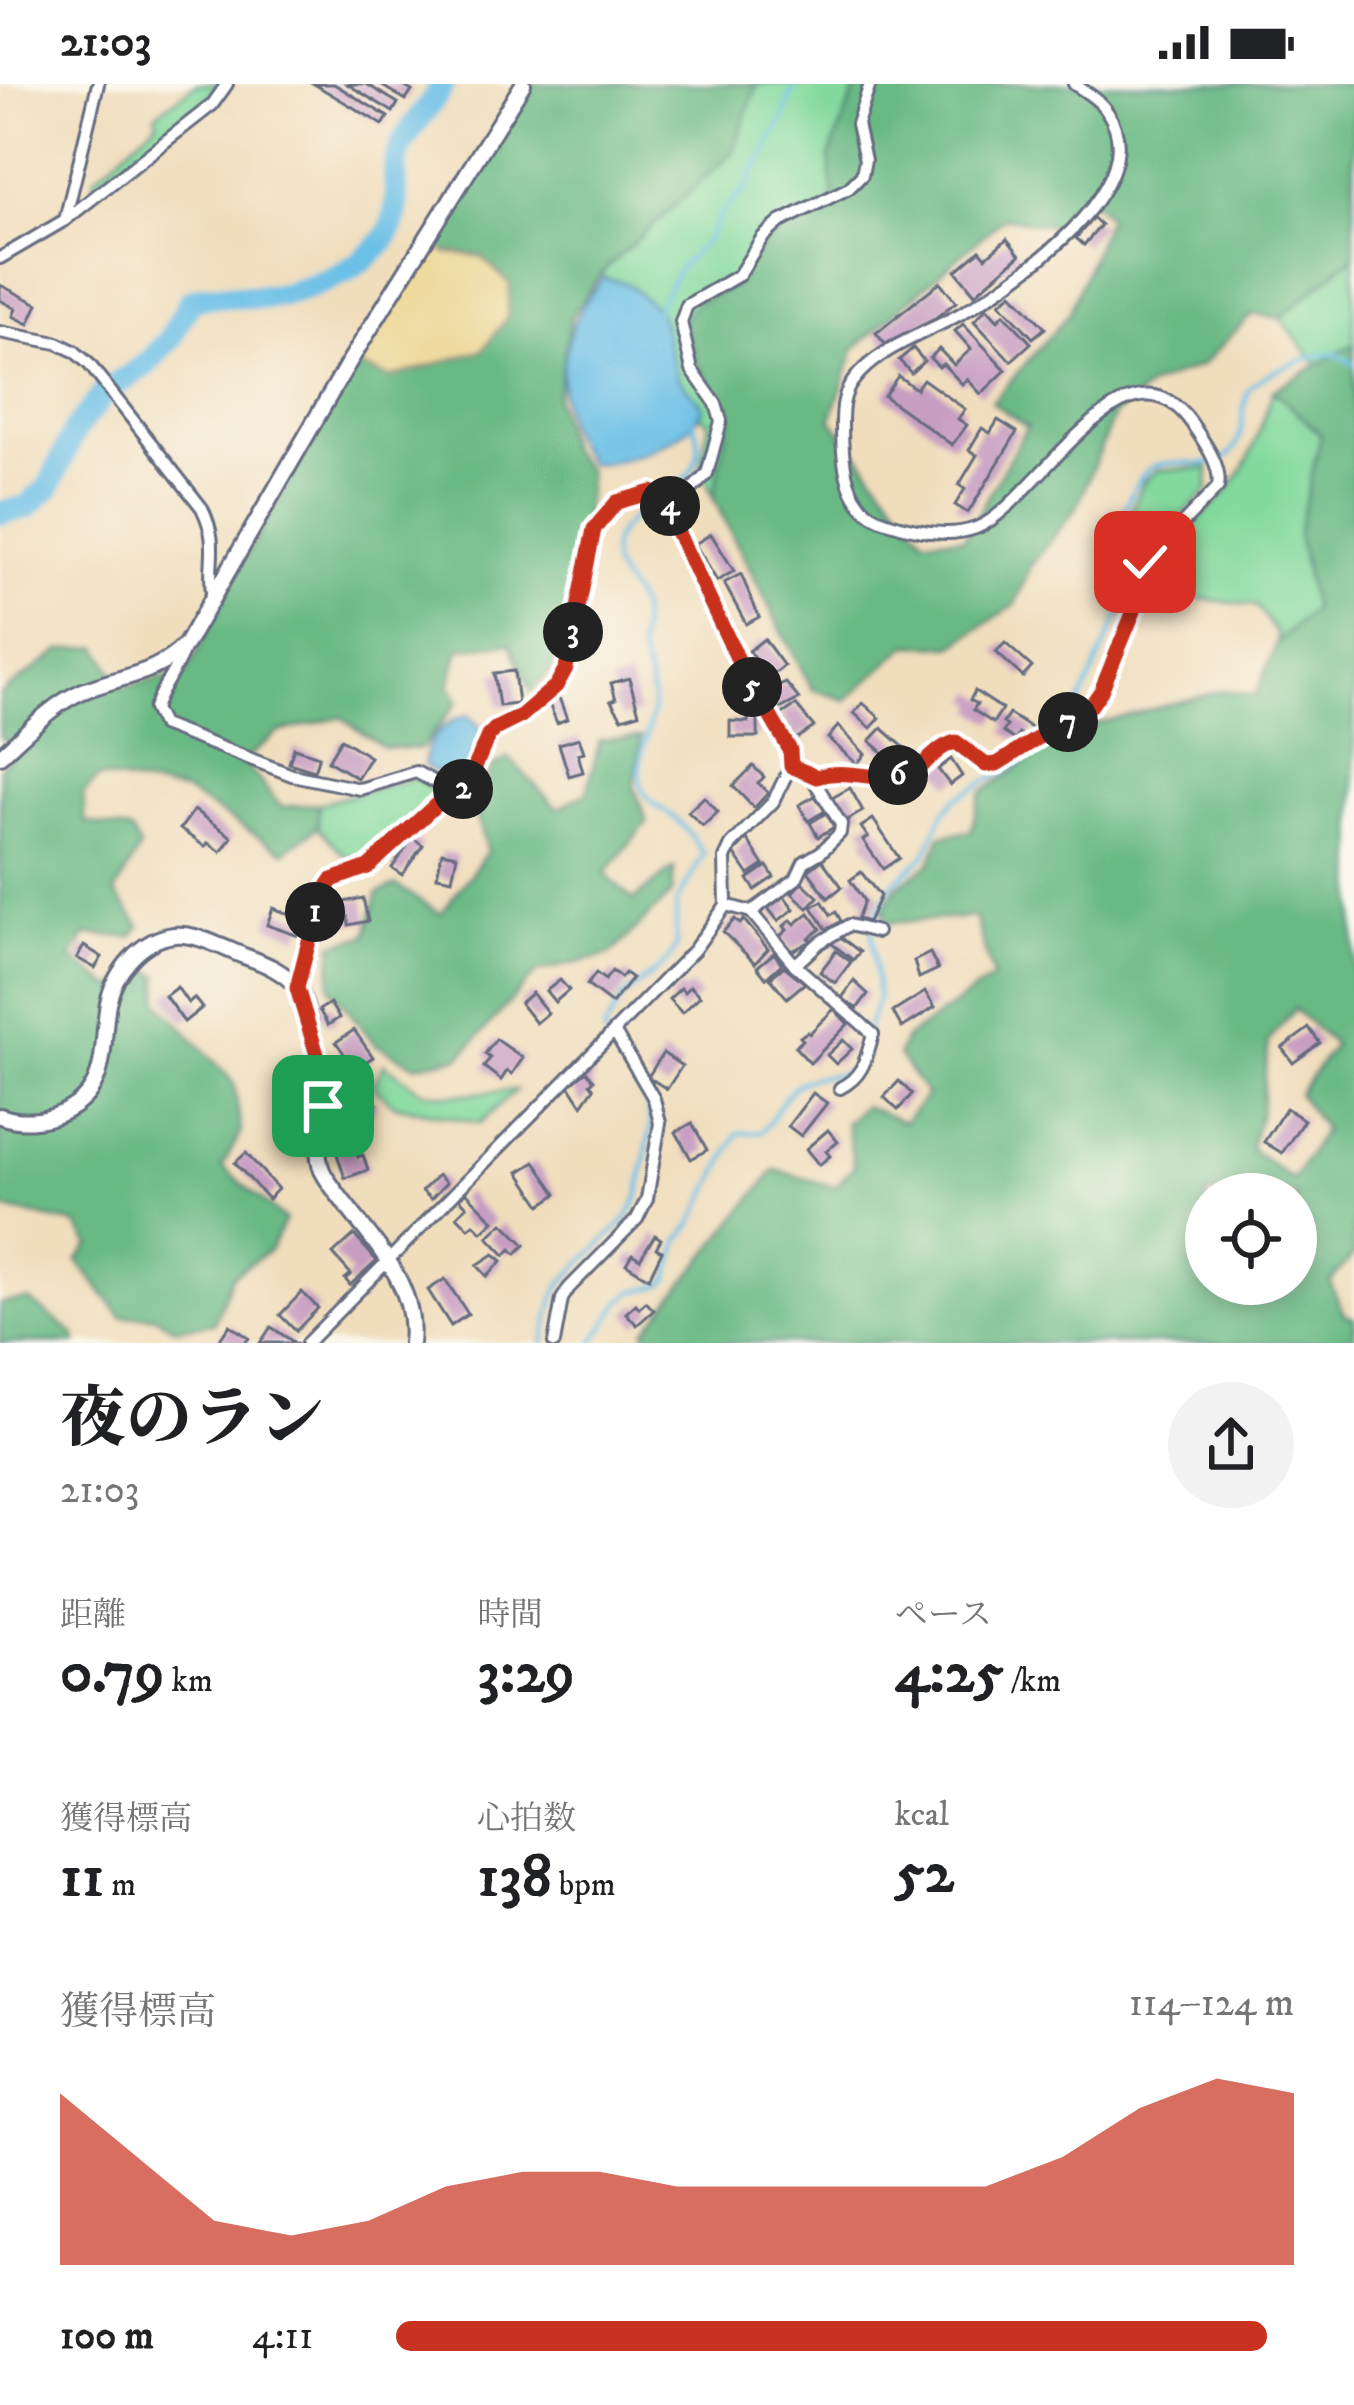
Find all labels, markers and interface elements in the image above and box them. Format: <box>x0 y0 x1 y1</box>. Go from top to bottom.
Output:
text: 21:03 <box>60 14 151 70</box>
pin: 4 <box>640 476 700 536</box>
text: 4 <box>661 485 680 526</box>
pin <box>1094 511 1196 613</box>
icon: check <box>1112 529 1178 595</box>
pin: 3 <box>543 602 603 662</box>
text: 3 <box>567 611 579 652</box>
pin: 5 <box>722 657 782 717</box>
text: 5 <box>744 666 760 707</box>
pin: 7 <box>1038 692 1098 752</box>
text: 7 <box>1059 701 1077 742</box>
pin: 6 <box>868 745 928 805</box>
text: 6 <box>889 754 907 795</box>
pin: 2 <box>433 759 493 819</box>
text: 2 <box>455 768 471 809</box>
pin: 1 <box>285 882 345 942</box>
text: 1 <box>309 891 321 932</box>
pin <box>272 1055 374 1157</box>
icon: arrive <box>290 1073 356 1139</box>
map controls <box>1185 1173 1317 1305</box>
button: locate <box>1185 1173 1317 1305</box>
text: 夜のラン <box>60 1380 324 1462</box>
button: share <box>1168 1382 1294 1508</box>
text: 21:03 <box>60 1466 139 1515</box>
text: 距離 <box>60 1595 126 1636</box>
text: 時間 <box>477 1595 543 1636</box>
text: ペース <box>895 1595 992 1636</box>
text: 0.79 <box>60 1636 164 1711</box>
text: 3:29 <box>477 1636 575 1711</box>
text: 4:25 <box>895 1636 1004 1711</box>
text: km <box>164 1661 213 1702</box>
text: /km <box>1004 1661 1061 1702</box>
text: kcal <box>895 1795 949 1836</box>
text: 獲得標高 <box>60 1799 192 1840</box>
text: 心拍数 <box>477 1799 576 1840</box>
text: 52 <box>895 1836 954 1911</box>
text: 11 <box>60 1840 104 1915</box>
text: 138 <box>477 1840 552 1915</box>
text: m <box>104 1865 136 1906</box>
text: bpm <box>552 1865 616 1906</box>
text: 114–124 m <box>1129 1979 1294 2028</box>
text: 獲得標高 <box>60 1988 216 2037</box>
text: 100 m <box>60 2312 154 2361</box>
text: 4:11 <box>252 2312 313 2361</box>

